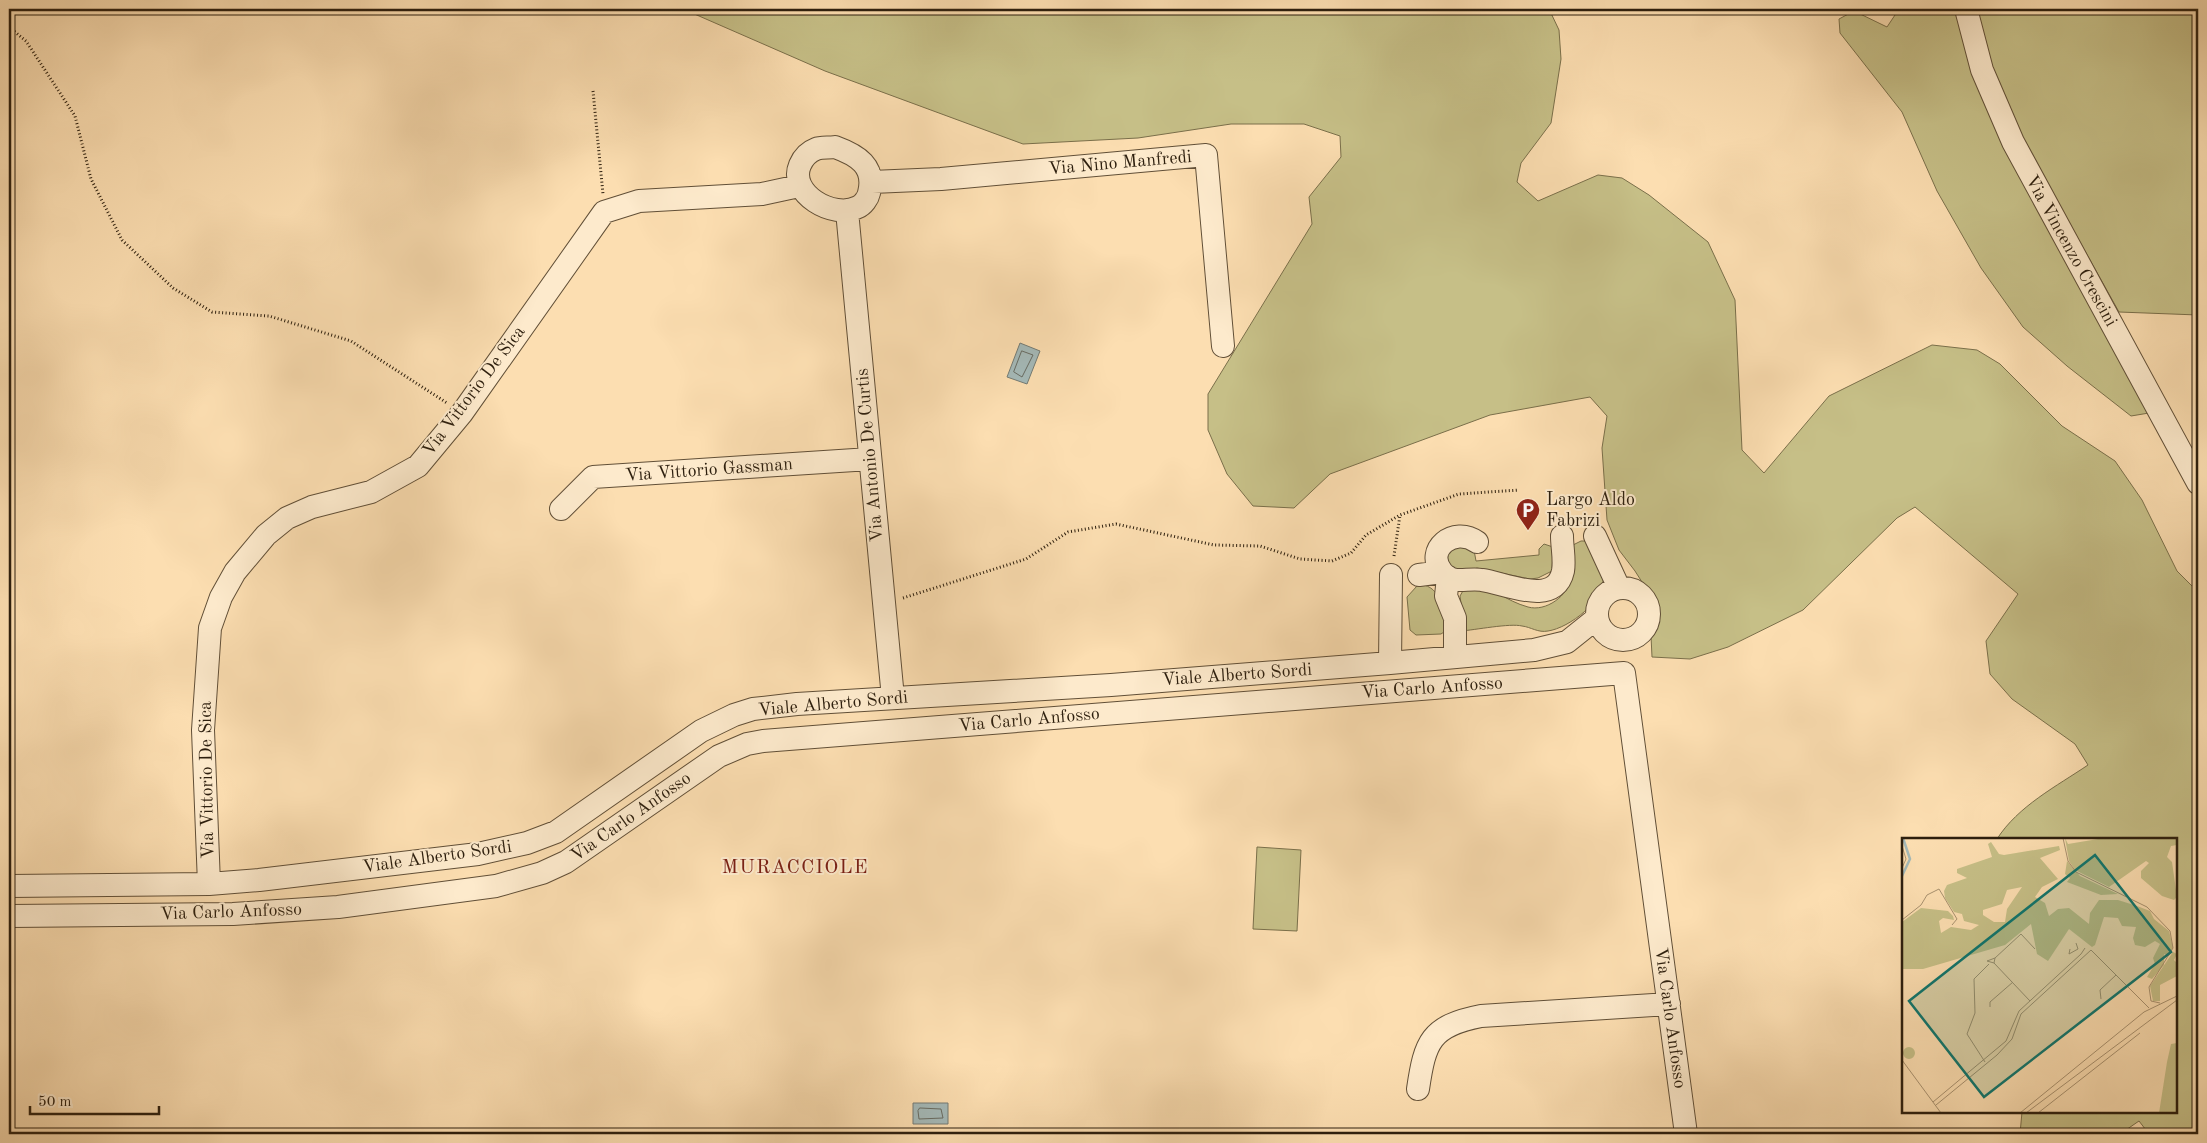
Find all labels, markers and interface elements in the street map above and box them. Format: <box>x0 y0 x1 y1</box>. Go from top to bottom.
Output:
street label: Via Nino Manfredi <box>1048 148 1193 178</box>
street label: Via Vincenzo Crescini <box>2022 172 2120 330</box>
street label: Via Vittorio De Sica <box>419 323 529 459</box>
street label: Via Antonio De Curtis <box>853 367 887 543</box>
street label: Via Vittorio Gassman <box>625 455 794 485</box>
place label: Largo Aldo Fabrizi <box>1546 491 1635 530</box>
parking icon: Largo Aldo Fabrizi <box>1515 497 1541 531</box>
street label: Viale Alberto Sordi <box>1161 661 1313 689</box>
street label: Via Carlo Anfosso <box>1361 674 1503 702</box>
street label: Viale Alberto Sordi <box>757 688 909 720</box>
street label: Via Vittorio De Sica <box>197 701 217 859</box>
street label: Via Carlo Anfosso <box>958 705 1101 735</box>
street label: Via Carlo Anfosso <box>568 769 694 865</box>
street label: Viale Alberto Sordi <box>361 838 513 876</box>
inset map <box>1902 838 2177 1113</box>
district label: MURACCIOLE <box>722 858 868 878</box>
street label: Via Carlo Anfosso <box>160 901 302 923</box>
street label: Via Carlo Anfosso <box>1651 946 1689 1090</box>
scale bar <box>30 1083 159 1115</box>
text: 50 m <box>38 1095 72 1110</box>

